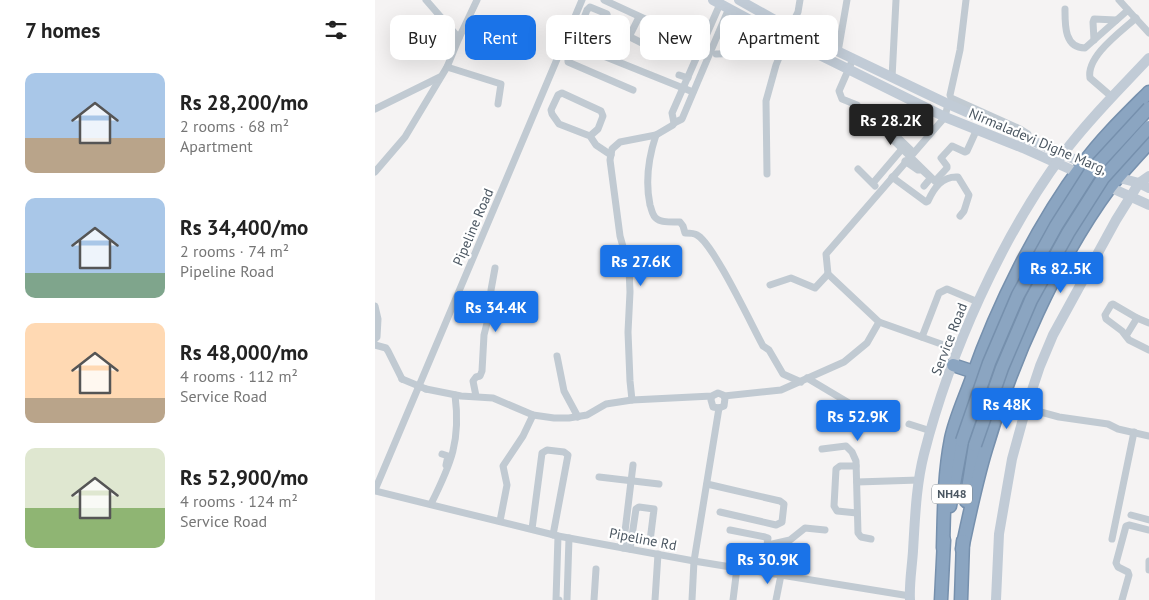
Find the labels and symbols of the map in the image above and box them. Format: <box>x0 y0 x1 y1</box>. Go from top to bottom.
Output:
pin: Rs 28.2K <box>839 104 943 146</box>
street label: Nirmaladevi Dighe Marg, <box>966 104 1110 178</box>
street label: Pipeline Road <box>449 186 497 268</box>
pin: Rs 27.6K <box>589 244 693 287</box>
pin: Rs 82.5K <box>1009 252 1113 294</box>
pin: Rs 34.4K <box>444 290 548 333</box>
street label: Service Road <box>927 300 971 378</box>
pin: Rs 48K <box>966 388 1048 430</box>
pin: Rs 52.9K <box>806 400 910 442</box>
road number: NH48 <box>932 484 972 504</box>
street label: Pipeline Rd <box>608 524 678 554</box>
pin: Rs 30.9K <box>716 542 820 585</box>

